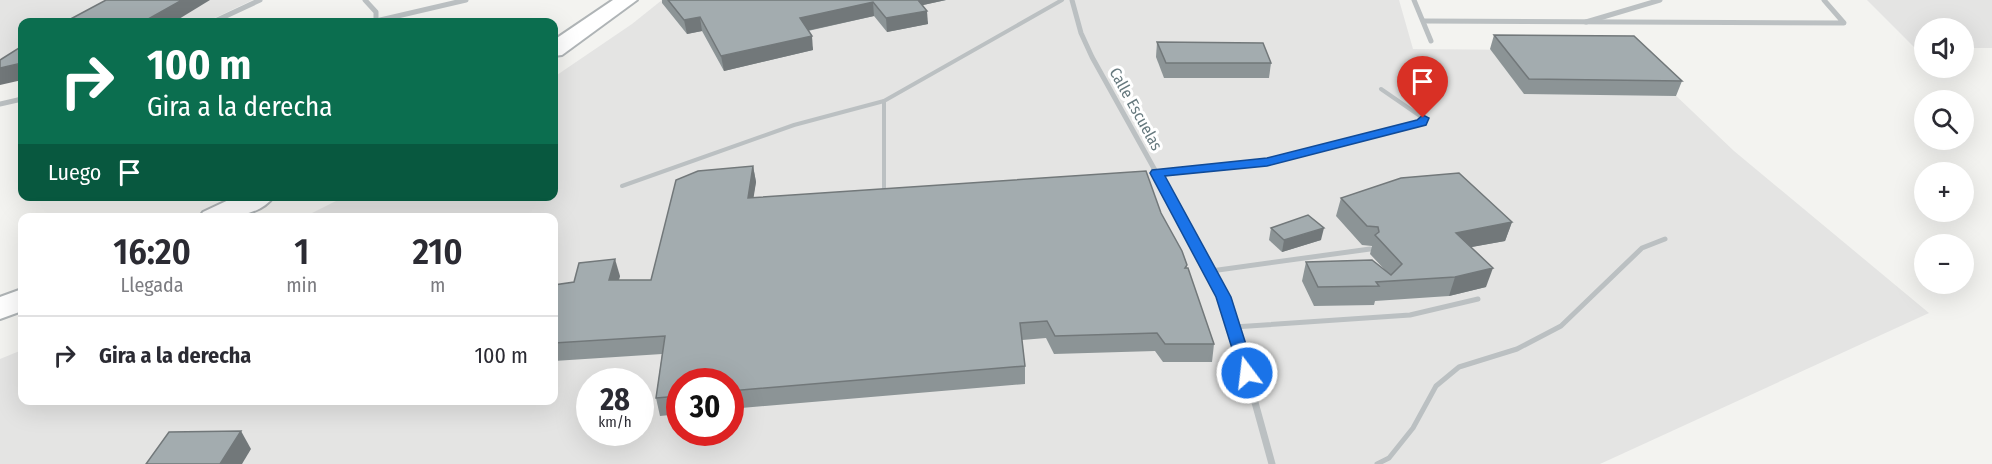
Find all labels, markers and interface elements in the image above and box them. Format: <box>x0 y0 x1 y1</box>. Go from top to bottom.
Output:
map controls <box>1914 18 1974 294</box>
button: sound <box>1914 18 1974 78</box>
text: 100 m <box>147 40 251 90</box>
icon: right <box>48 42 126 120</box>
pin <box>1397 56 1448 118</box>
street label: Calle Escuelas <box>1105 64 1167 154</box>
icon: arrive <box>1406 65 1439 98</box>
button: search <box>1914 90 1974 150</box>
text: Gira a la derecha <box>147 91 332 123</box>
icon: arrive <box>113 156 146 189</box>
text: Luego <box>48 159 101 186</box>
button: + <box>1914 162 1974 222</box>
text: 16:20 <box>113 230 191 274</box>
text: 1 <box>294 230 309 274</box>
text: 210 <box>412 230 463 274</box>
button: − <box>1914 234 1974 294</box>
text: Llegada <box>121 273 184 297</box>
text: min <box>286 273 317 297</box>
text: m <box>430 273 445 297</box>
icon: right <box>48 339 81 372</box>
position arrow <box>1215 341 1279 405</box>
text: Gira a la derecha <box>99 342 251 369</box>
text: 100 m <box>474 342 528 369</box>
speed limit sign: 30 <box>666 368 744 446</box>
text: 28 <box>600 382 630 418</box>
text: km/h <box>598 413 632 431</box>

